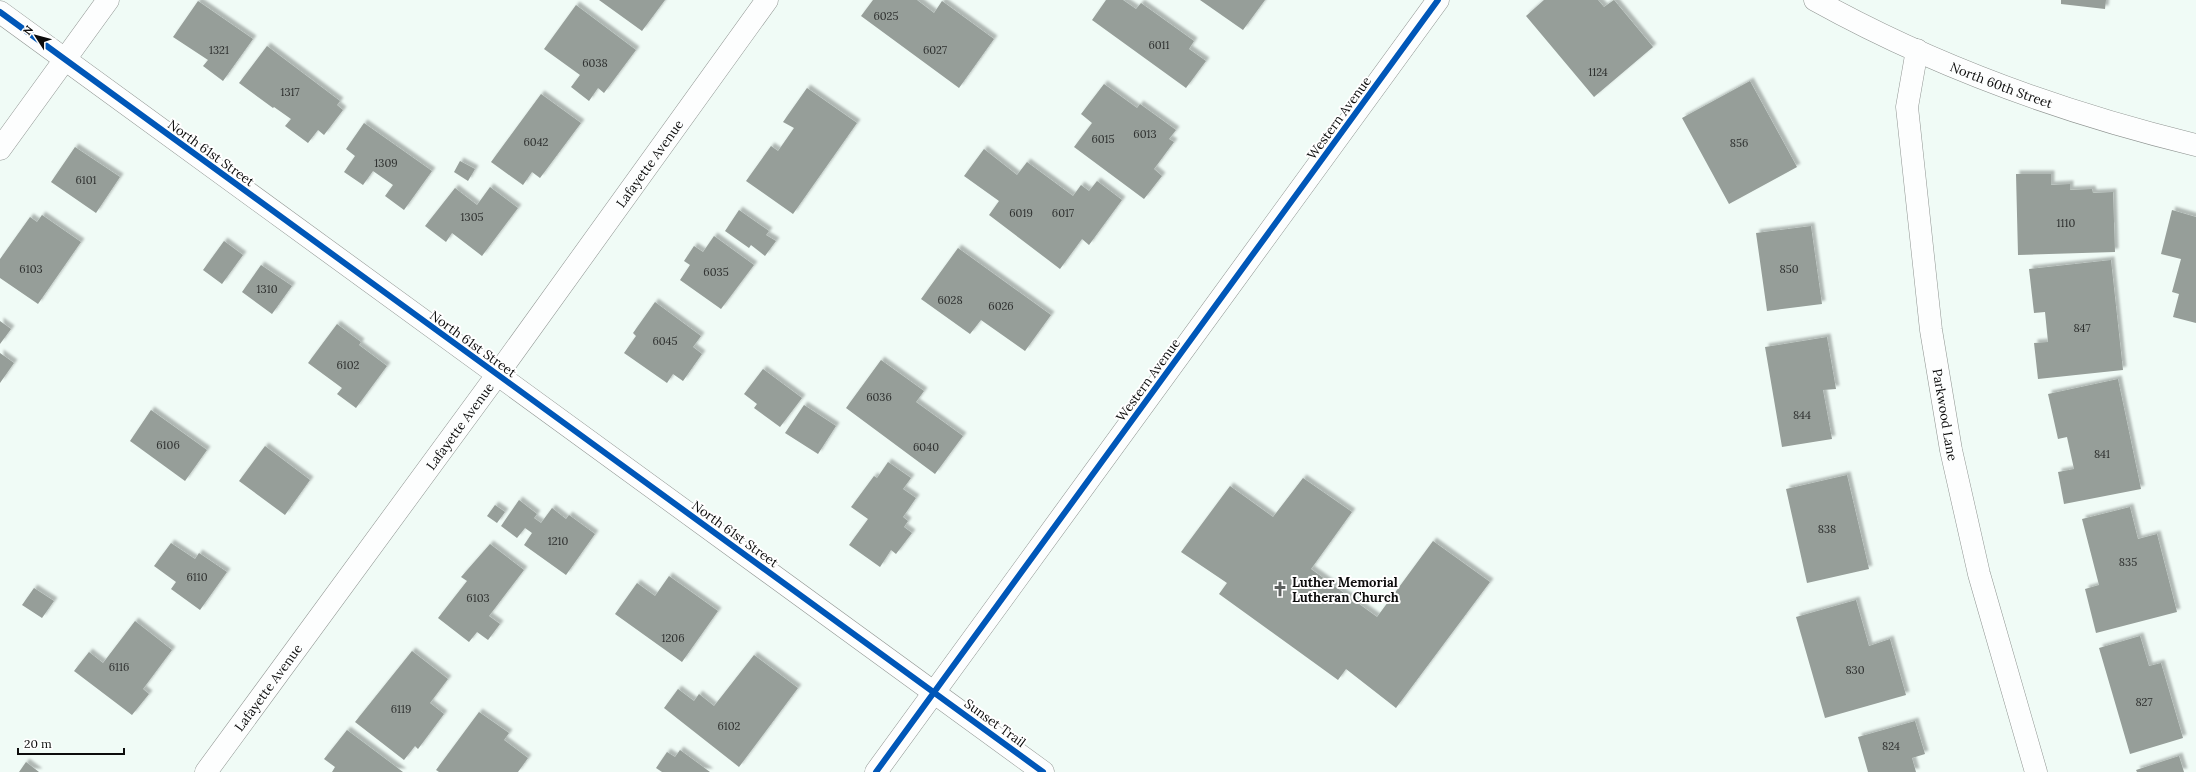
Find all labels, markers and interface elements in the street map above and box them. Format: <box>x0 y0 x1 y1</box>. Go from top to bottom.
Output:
house number: 6025 <box>873 9 899 23</box>
north arrow <box>16 16 56 56</box>
text: N <box>20 22 36 38</box>
house number: 6011 <box>1148 38 1170 52</box>
house number: 1321 <box>209 43 229 57</box>
house number: 6027 <box>923 43 947 57</box>
house number: 6038 <box>582 56 608 70</box>
street label: North 60th Street <box>1948 58 2055 112</box>
house number: 1124 <box>1588 65 1608 79</box>
street label: Western Avenue <box>1303 73 1375 163</box>
house number: 1317 <box>280 85 300 99</box>
street label: North 61st Street <box>164 116 258 190</box>
street label: Lafayette Avenue <box>612 116 687 211</box>
house number: 6013 <box>1133 127 1157 141</box>
house number: 6015 <box>1091 132 1115 146</box>
house number: 6042 <box>523 135 549 149</box>
house number: 856 <box>1730 136 1748 150</box>
house number: 1309 <box>374 156 398 170</box>
house number: 6101 <box>75 173 97 187</box>
house number: 6019 <box>1009 206 1033 220</box>
house number: 6017 <box>1052 206 1074 220</box>
house number: 1305 <box>461 210 483 224</box>
house number: 1110 <box>2057 216 2076 230</box>
house number: 6103 <box>19 262 43 276</box>
house number: 850 <box>1779 262 1799 276</box>
house number: 6035 <box>703 265 729 279</box>
house number: 1310 <box>257 282 278 296</box>
house number: 6028 <box>937 293 963 307</box>
house number: 6026 <box>988 299 1014 313</box>
street label: North 61st Street <box>426 307 520 381</box>
house number: 847 <box>2073 321 2091 335</box>
house number: 6045 <box>652 334 678 348</box>
street label: Western Avenue <box>1112 335 1184 425</box>
house number: 6102 <box>336 358 360 372</box>
street label: Parkwood Lane <box>1929 367 1962 462</box>
street label: Lafayette Avenue <box>422 379 497 473</box>
house number: 6036 <box>866 390 892 404</box>
house number: 844 <box>1793 408 1811 422</box>
house number: 6106 <box>156 438 180 452</box>
house number: 6040 <box>913 440 939 454</box>
house number: 841 <box>2094 447 2110 461</box>
street label: North 61st Street <box>688 497 782 571</box>
house number: 838 <box>1818 522 1836 536</box>
house number: 1210 <box>548 534 569 548</box>
house number: 835 <box>2119 555 2137 569</box>
house number: 6110 <box>186 570 208 584</box>
place label: Luther Memorial Lutheran Church <box>1292 574 1399 606</box>
church icon: Luther Memorial Lutheran Church <box>1271 580 1289 598</box>
house number: 6103 <box>466 591 490 605</box>
house number: 1206 <box>661 631 685 645</box>
street label: Lafayette Avenue <box>230 640 306 734</box>
house number: 6116 <box>109 660 129 674</box>
house number: 830 <box>1845 663 1865 677</box>
street label: Sunset Trail <box>961 695 1029 751</box>
house number: 827 <box>2135 695 2153 709</box>
house number: 6119 <box>391 702 411 716</box>
house number: 6102 <box>717 719 741 733</box>
scale bar <box>18 730 124 756</box>
text: 20 m <box>24 736 52 751</box>
house number: 824 <box>1882 739 1900 753</box>

